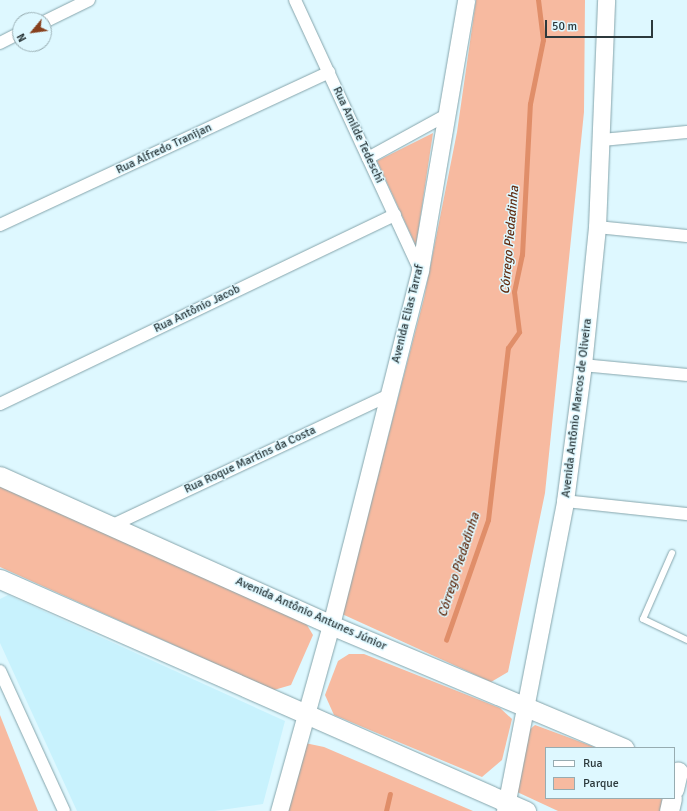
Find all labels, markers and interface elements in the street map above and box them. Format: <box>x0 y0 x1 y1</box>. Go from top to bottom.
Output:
north arrow <box>12 12 52 52</box>
scale bar <box>547 12 655 38</box>
text: 50 m <box>552 19 577 34</box>
text: N <box>14 31 29 44</box>
street label: Rua Amilde Tedeschi <box>329 84 387 186</box>
street label: Rua Alfredo Tranijan <box>114 120 214 178</box>
water label: Córrego Piedadinha <box>497 185 523 295</box>
street label: Avenida Elias Tarraf <box>389 263 427 365</box>
street label: Rua Antônio Jacob <box>151 282 243 336</box>
street label: Avenida Antônio Marcos de Oliveira <box>559 318 595 498</box>
street label: Rua Roque Martins da Costa <box>182 423 318 497</box>
water label: Córrego Piedadinha <box>435 511 483 619</box>
street label: Avenida Antônio Antunes Júnior <box>233 574 389 654</box>
legend <box>545 747 675 799</box>
text: Rua <box>583 756 603 771</box>
text: Parque <box>583 776 619 791</box>

